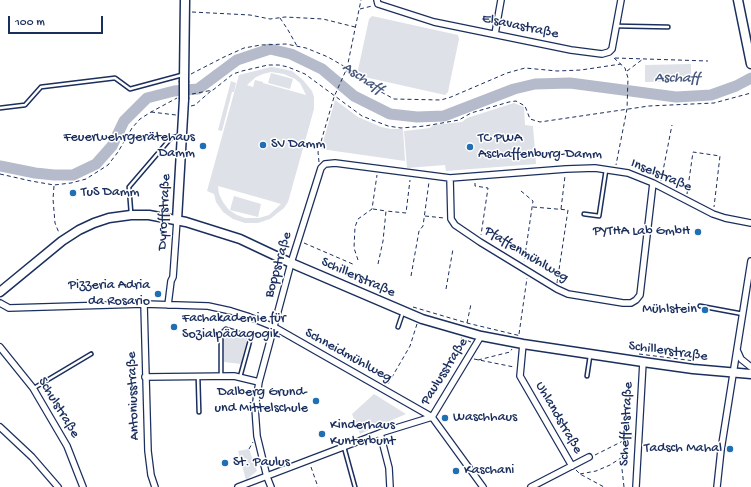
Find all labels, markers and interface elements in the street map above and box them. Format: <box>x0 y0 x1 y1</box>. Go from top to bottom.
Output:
scale bar <box>10 8 105 34</box>
street label: Elsavastraße <box>480 11 560 43</box>
text: 100 m <box>15 16 45 30</box>
water label: Aschaff <box>338 59 386 99</box>
water label: Aschaff <box>654 70 700 88</box>
place label: Feuerwehrgerätehaus Damm <box>63 130 195 162</box>
place label: TC PWA Aschaffenburg-Damm <box>478 131 602 164</box>
place label: SV Damm <box>271 137 325 153</box>
marker: SV Damm <box>258 140 268 150</box>
marker: Feuerwehrgerätehaus Damm <box>198 141 208 151</box>
marker: TC PWA Aschaffenburg-Damm <box>465 142 475 152</box>
street label: Inselstraße <box>628 156 694 196</box>
street label: Dyroffstraße <box>155 174 175 250</box>
place label: TuS Damm <box>81 185 140 201</box>
marker: TuS Damm <box>68 188 78 198</box>
street label: Pfaffenmühlweg <box>481 223 571 287</box>
place label: PYTHA Lab GmbH <box>593 224 690 240</box>
marker: PYTHA Lab GmbH <box>693 227 703 237</box>
street label: Boppstraße <box>262 230 296 300</box>
street label: Schillerstraße <box>318 254 398 302</box>
place label: Pizzeria Adria da Rosario <box>68 278 150 310</box>
marker: Pizzeria Adria da Rosario <box>153 289 163 299</box>
place label: Mühlstein <box>642 302 697 318</box>
marker: Mühlstein <box>700 305 710 315</box>
place label: Fachakademie für Sozialpädagogik <box>182 311 286 344</box>
marker: Fachakademie für Sozialpädagogik <box>169 322 179 332</box>
street label: Schneidmühlweg <box>301 325 395 387</box>
street label: Paulusstraße <box>418 335 472 409</box>
street label: Schillerstraße <box>627 338 709 366</box>
street label: Antoniusstraße <box>124 351 144 441</box>
street label: Schulstraße <box>33 375 83 441</box>
street label: Uhlandstraße <box>531 379 585 457</box>
street label: Scheffelstraße <box>616 382 638 466</box>
place label: Dalberg Grund- und Mittelschule <box>214 385 308 418</box>
marker: Dalberg Grund- und Mittelschule <box>311 396 321 406</box>
place label: Waschhaus <box>453 410 517 426</box>
marker: Waschhaus <box>440 413 450 423</box>
place label: Kinderhaus Kunterbunt <box>330 418 395 450</box>
marker: Kinderhaus Kunterbunt <box>317 429 327 439</box>
place label: Tadsch Mahal <box>644 441 722 457</box>
marker: Tadsch Mahal <box>725 444 735 454</box>
place label: St. Paulus <box>233 455 290 471</box>
marker: St. Paulus <box>220 458 230 468</box>
place label: Kaschani <box>464 463 514 479</box>
marker: Kaschani <box>451 466 461 476</box>

